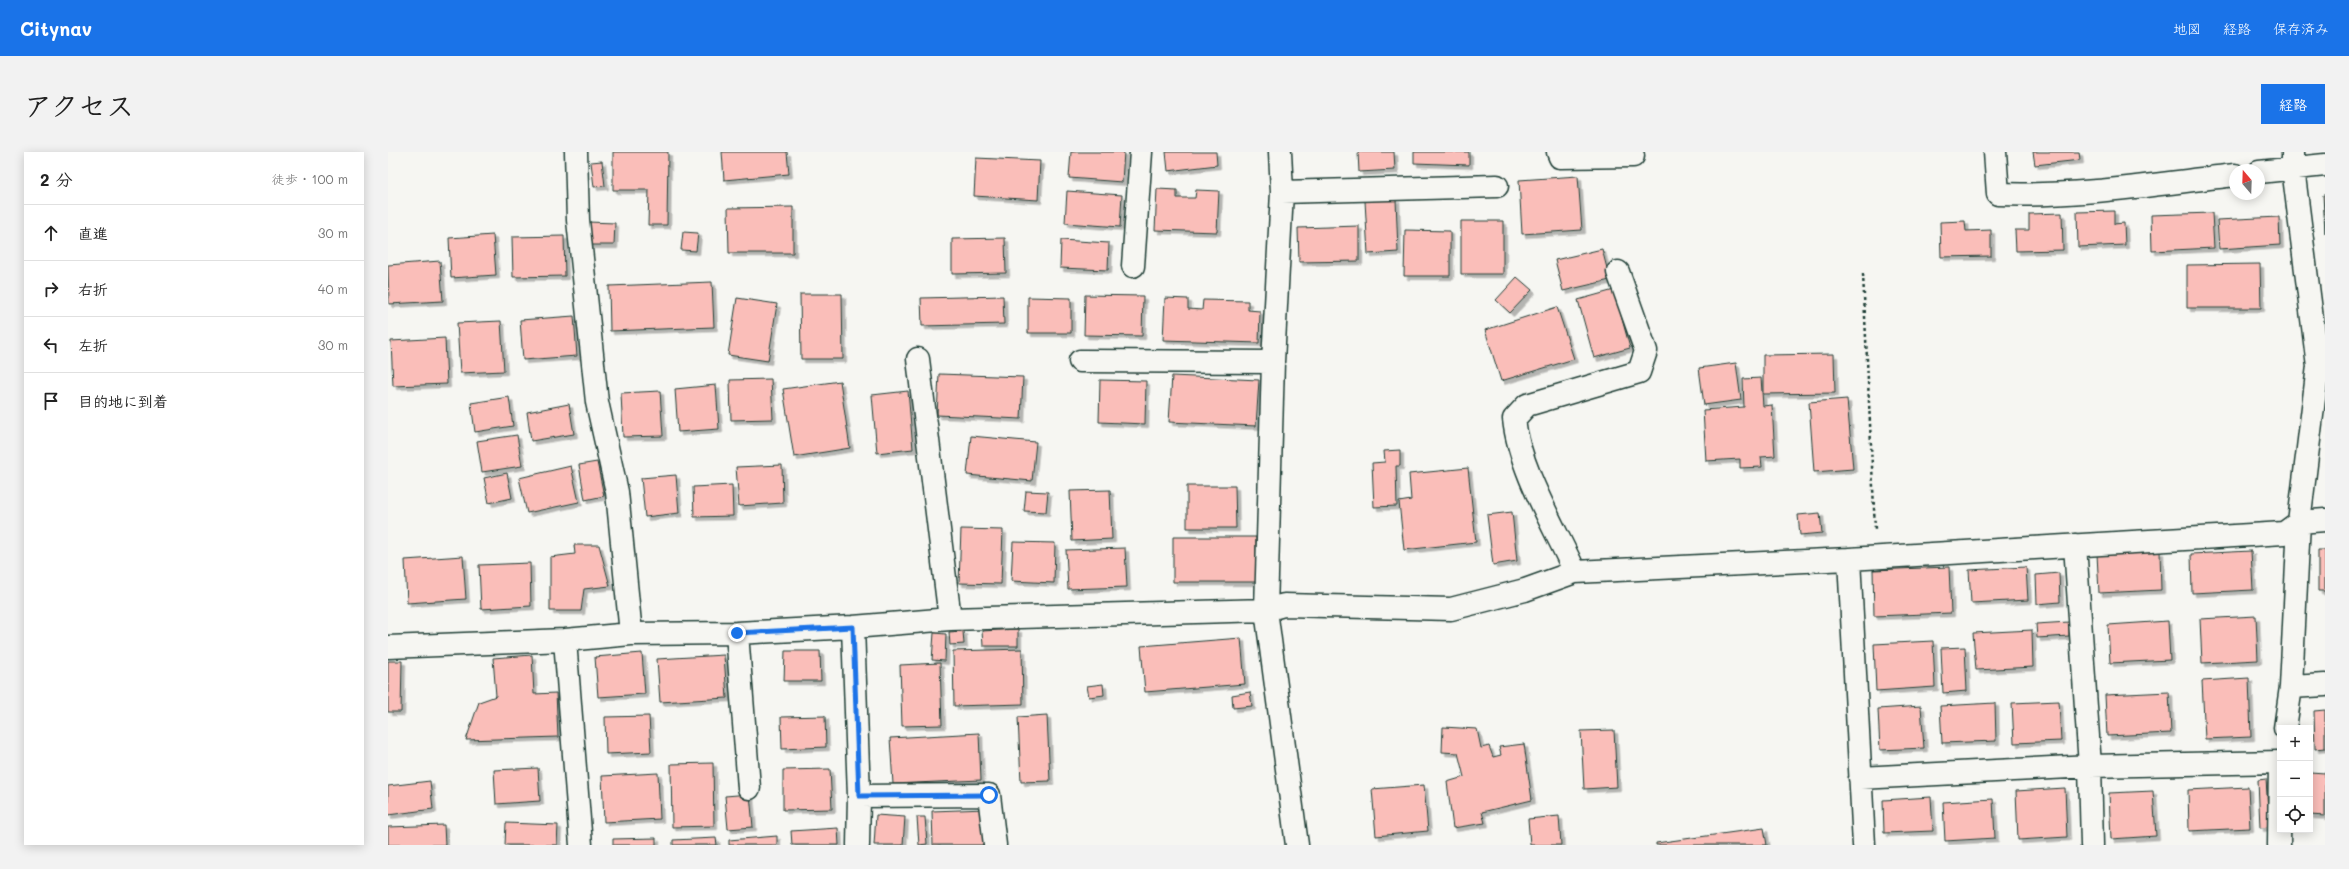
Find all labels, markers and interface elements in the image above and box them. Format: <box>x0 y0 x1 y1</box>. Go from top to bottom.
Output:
text: Citynav <box>20 16 92 41</box>
text: 地図 <box>2173 19 2201 38</box>
text: 経路 <box>2223 19 2251 38</box>
text: 保存済み <box>2273 19 2329 38</box>
button: 経路 <box>2261 84 2325 124</box>
text: アクセス <box>24 87 134 123</box>
north arrow <box>2229 164 2265 200</box>
text: 2 分 <box>40 168 73 190</box>
text: 徒歩 · 100 m <box>272 170 348 187</box>
icon: ahead <box>40 222 62 244</box>
text: 直進 <box>78 223 108 243</box>
text: 30 m <box>318 224 348 241</box>
icon: right <box>40 278 62 300</box>
text: 右折 <box>78 279 108 299</box>
text: 40 m <box>318 280 348 297</box>
icon: left <box>40 334 62 356</box>
text: 左折 <box>78 335 108 355</box>
text: 30 m <box>318 336 348 353</box>
icon: arrive <box>40 390 62 412</box>
text: 目的地に到着 <box>78 391 168 411</box>
route end <box>728 624 746 642</box>
map controls <box>2277 725 2313 833</box>
button: + <box>2277 725 2313 761</box>
button: − <box>2277 761 2313 797</box>
route start <box>980 786 998 804</box>
button: locate <box>2277 797 2313 833</box>

